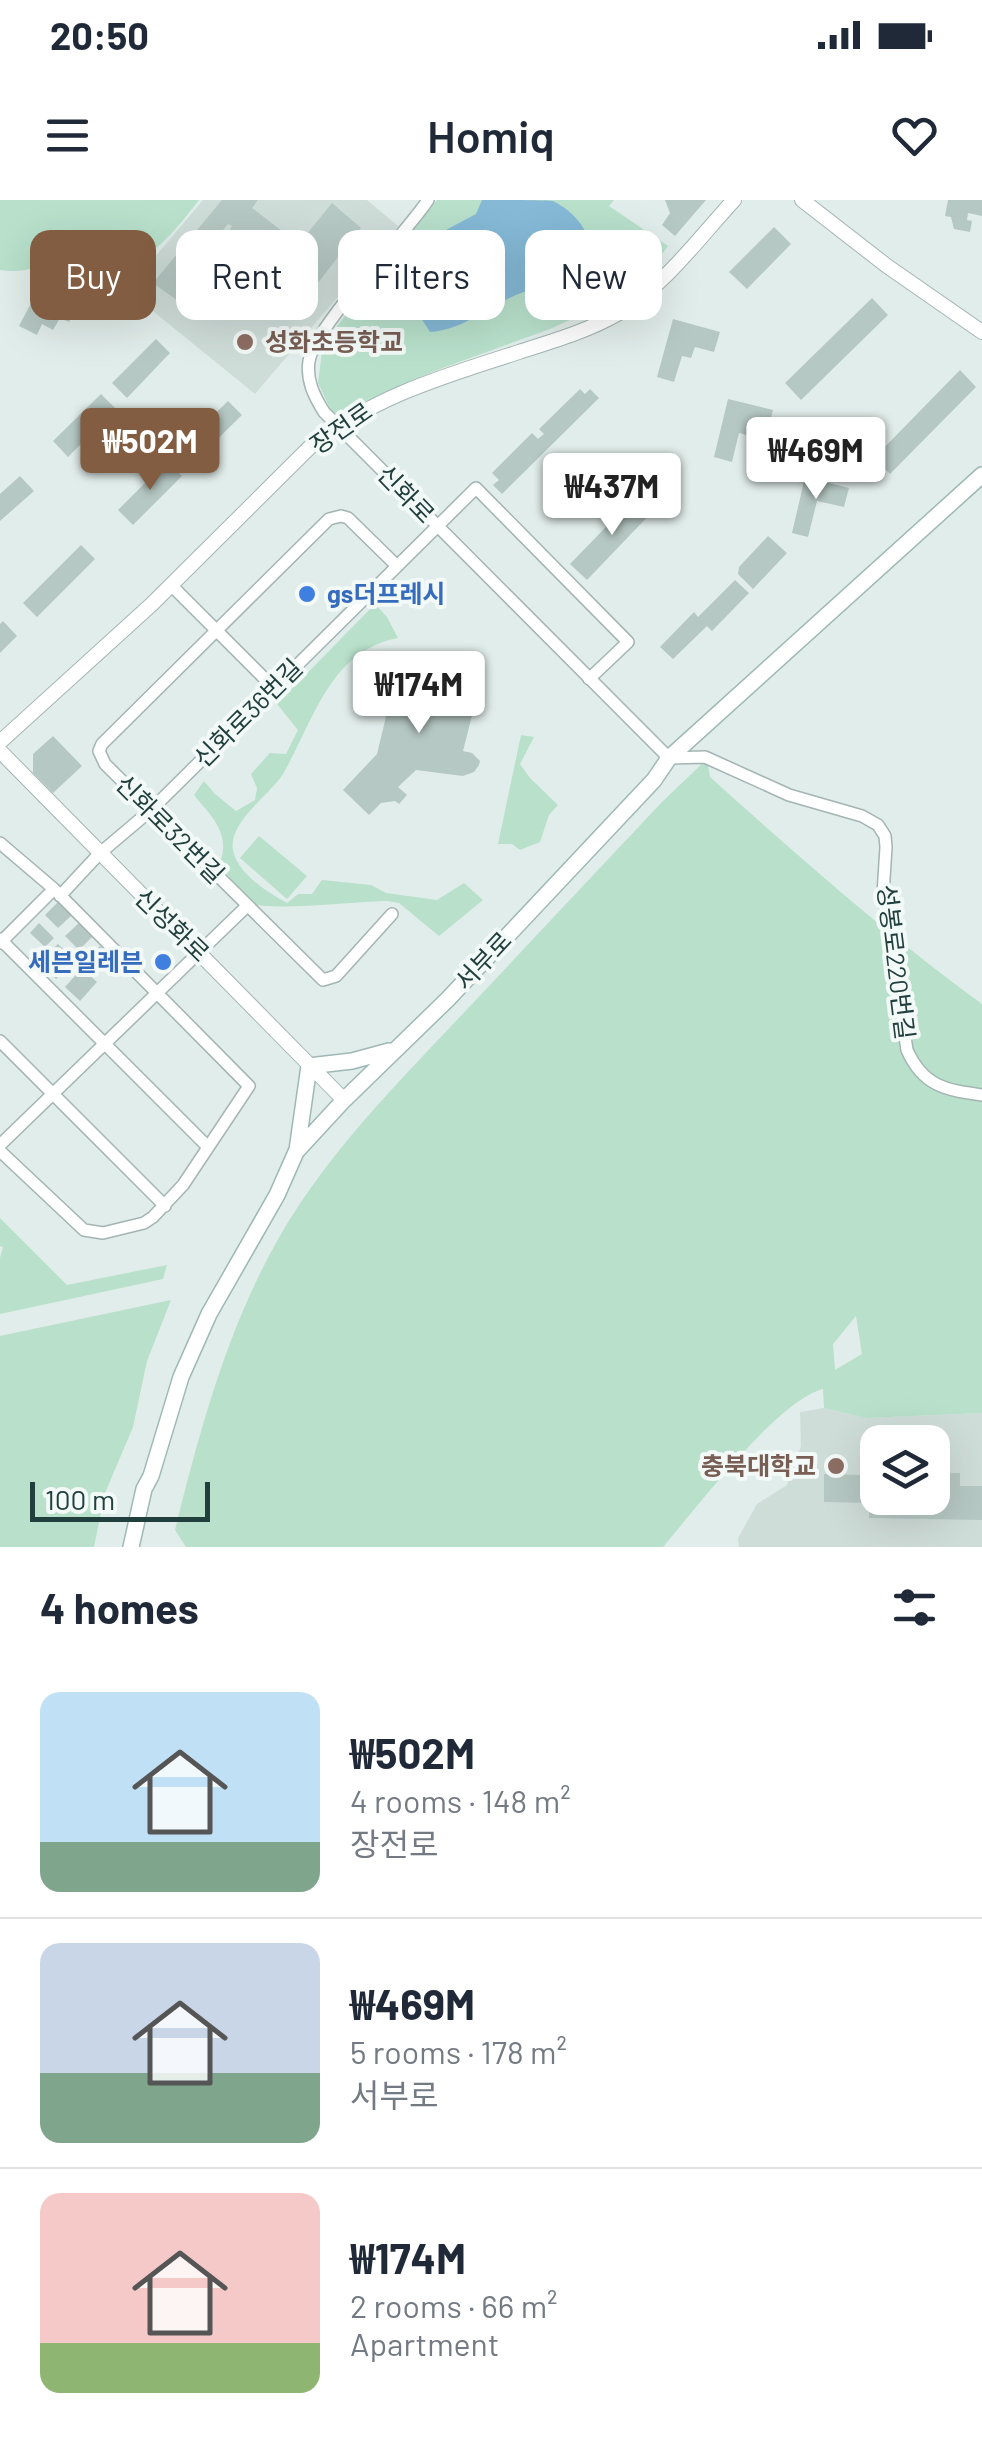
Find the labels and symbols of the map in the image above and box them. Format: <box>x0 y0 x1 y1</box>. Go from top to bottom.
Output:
place label: 성화초등학교 <box>265 326 403 356</box>
marker: 성화초등학교 <box>234 331 256 353</box>
street label: 장전로 <box>304 395 377 459</box>
pin: ₩502M <box>80 408 220 493</box>
pin: ₩469M <box>746 417 886 502</box>
pin: ₩437M <box>542 453 682 538</box>
street label: 신화로 <box>372 458 441 529</box>
place label: gs더프레시 <box>327 578 445 608</box>
marker: gs더프레시 <box>296 583 318 605</box>
pin: ₩174M <box>349 651 489 736</box>
street label: 신화로36번길 <box>187 652 308 773</box>
street label: 신화로32번길 <box>110 768 231 889</box>
street label: 신성화로 <box>129 882 216 967</box>
street label: 성봉로220번길 <box>873 883 921 1041</box>
street label: 서부로 <box>448 925 517 996</box>
place label: 세븐일레븐 <box>28 946 143 976</box>
marker: 세븐일레븐 <box>152 951 174 973</box>
place label: 충북대학교 <box>701 1450 816 1480</box>
marker: 충북대학교 <box>825 1455 847 1477</box>
scale bar <box>30 1477 210 1522</box>

